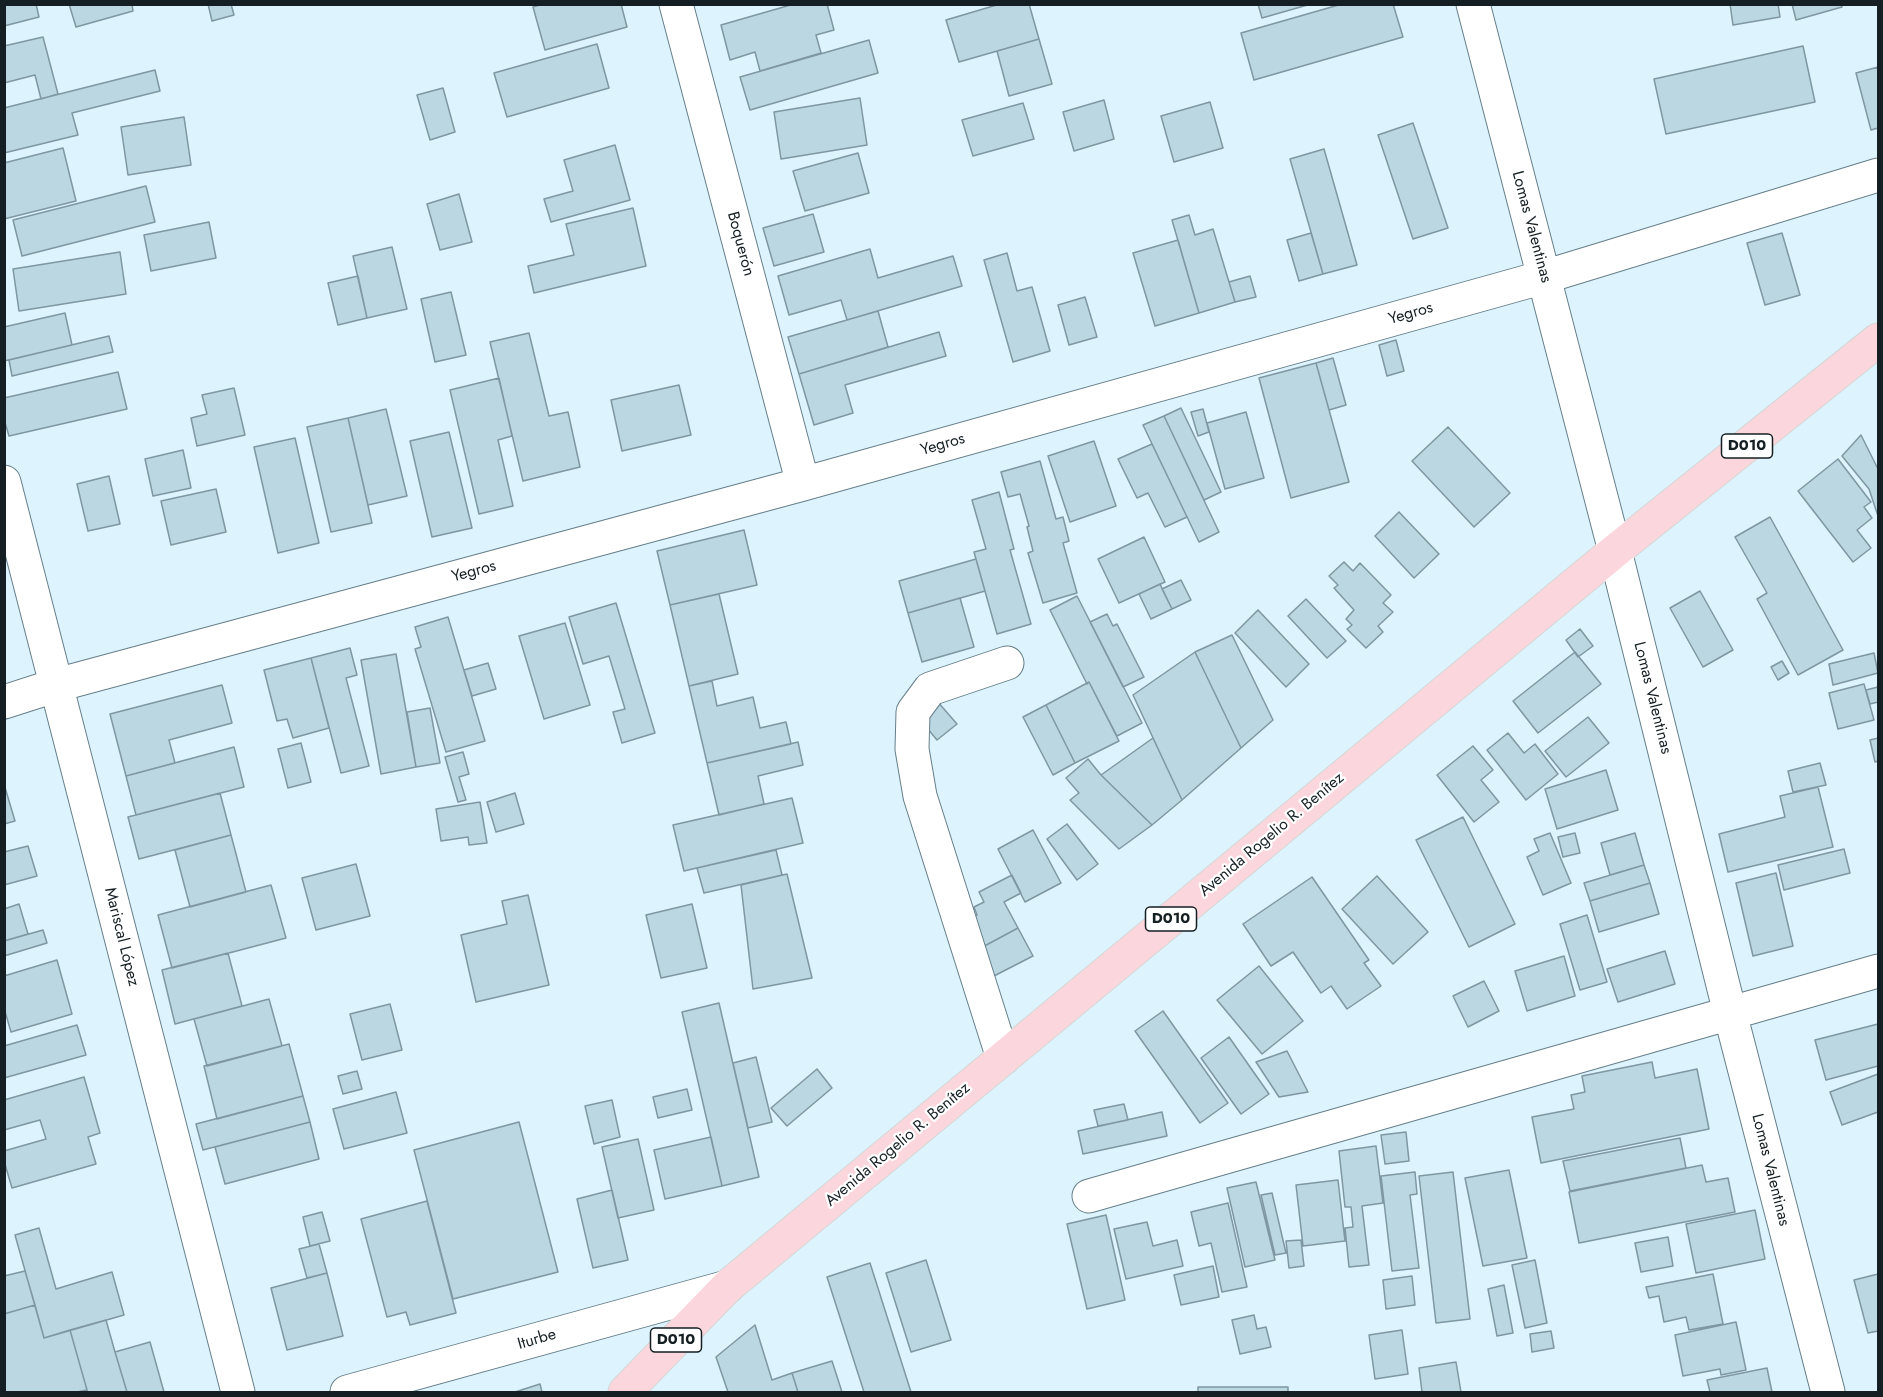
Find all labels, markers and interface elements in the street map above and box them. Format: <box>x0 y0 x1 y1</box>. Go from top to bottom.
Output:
street label: Lomas Valentinas <box>1507 169 1555 285</box>
street label: Boquerón <box>722 210 758 278</box>
street label: Yegros <box>1387 299 1435 329</box>
street label: Yegros <box>919 430 967 460</box>
road number: D010 <box>1722 434 1772 458</box>
street label: Yegros <box>450 557 498 587</box>
street label: Lomas Valentinas <box>1629 640 1675 756</box>
street label: Avenida Rogelio R. Benítez <box>1196 769 1348 901</box>
street label: Mariscal López <box>99 886 143 988</box>
road number: D010 <box>1146 907 1196 931</box>
street label: Avenida Rogelio R. Benítez <box>822 1079 974 1211</box>
street label: Lomas Valentinas <box>1747 1112 1793 1228</box>
street label: Iturbe <box>516 1325 558 1355</box>
road number: D010 <box>650 1328 702 1352</box>

